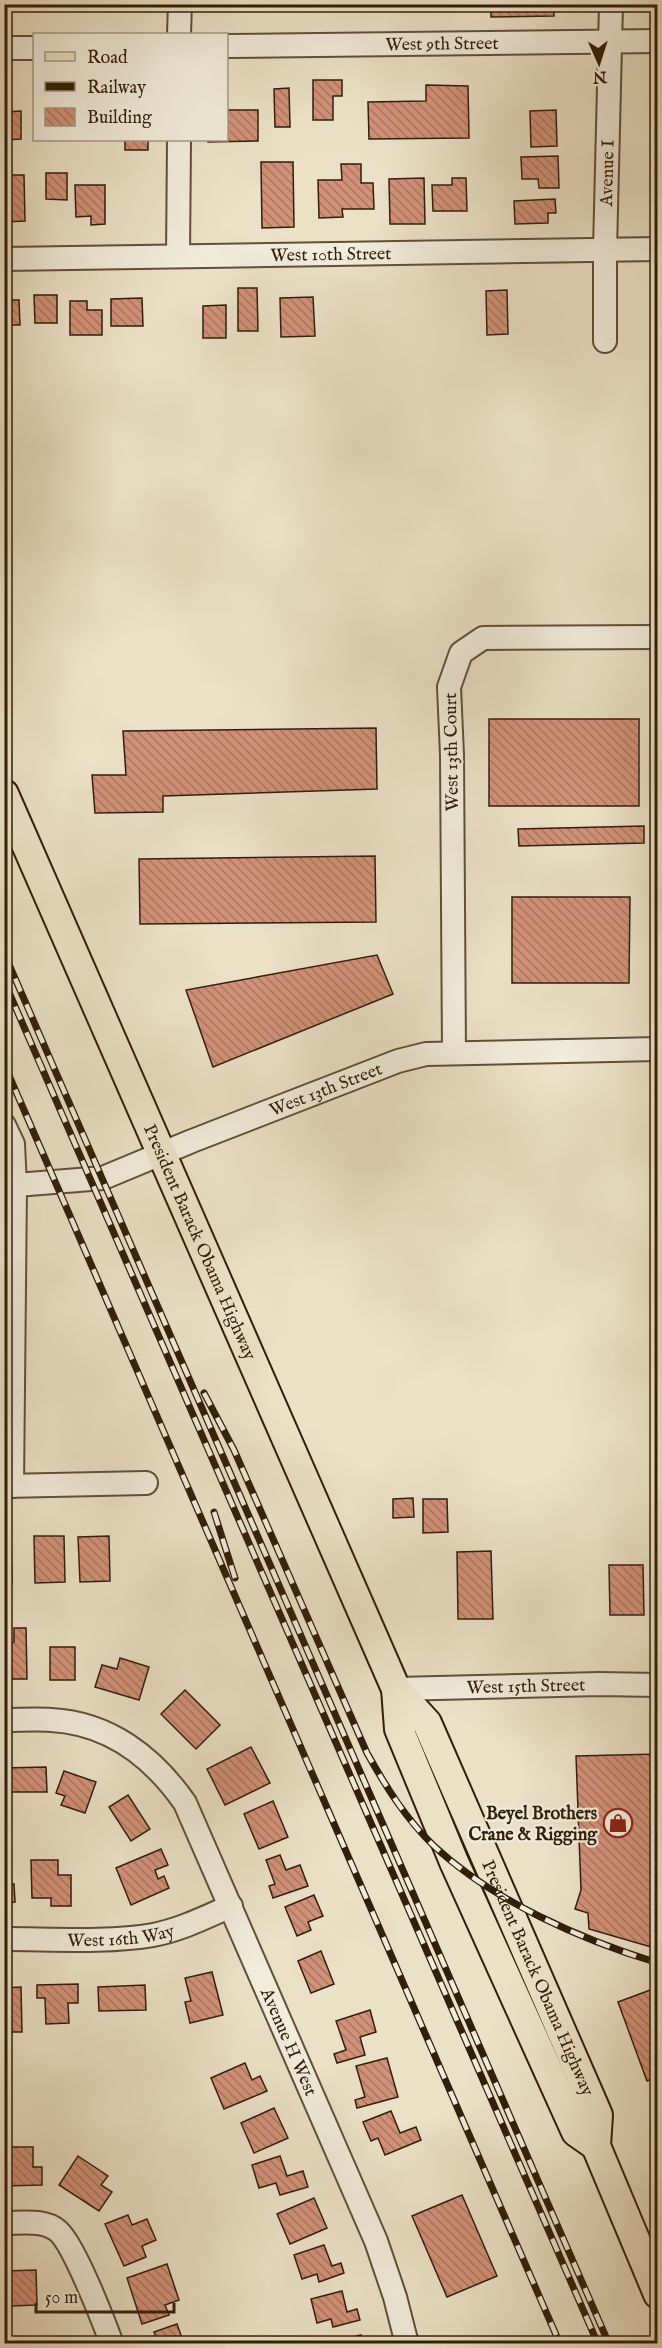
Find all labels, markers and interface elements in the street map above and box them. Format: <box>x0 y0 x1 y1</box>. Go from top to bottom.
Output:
legend <box>33 33 228 141</box>
street label: West 9th Street <box>385 33 499 57</box>
north arrow <box>569 33 629 93</box>
text: Road <box>87 47 128 70</box>
text: N <box>592 66 608 86</box>
text: Railway <box>87 77 146 100</box>
text: Building <box>87 107 152 130</box>
street label: Avenue I <box>596 139 621 208</box>
street label: West 10th Street <box>270 243 392 268</box>
street label: West 13th Court <box>440 692 465 812</box>
street label: West 13th Street <box>267 1058 386 1123</box>
street label: President Barack Obama Highway <box>137 1121 261 1364</box>
street label: West 15th Street <box>466 1674 586 1700</box>
place label: Beyel Brothers Crane & Rigging <box>468 1803 598 1847</box>
shop icon: Beyel Brothers Crane & Rigging <box>602 1807 634 1839</box>
street label: President Barack Obama Highway <box>475 1857 598 2100</box>
street label: West 16th Way <box>67 1920 178 1953</box>
street label: Avenue H West <box>254 1984 321 2100</box>
scale bar <box>36 2276 174 2314</box>
text: 50 m <box>45 2287 78 2310</box>

